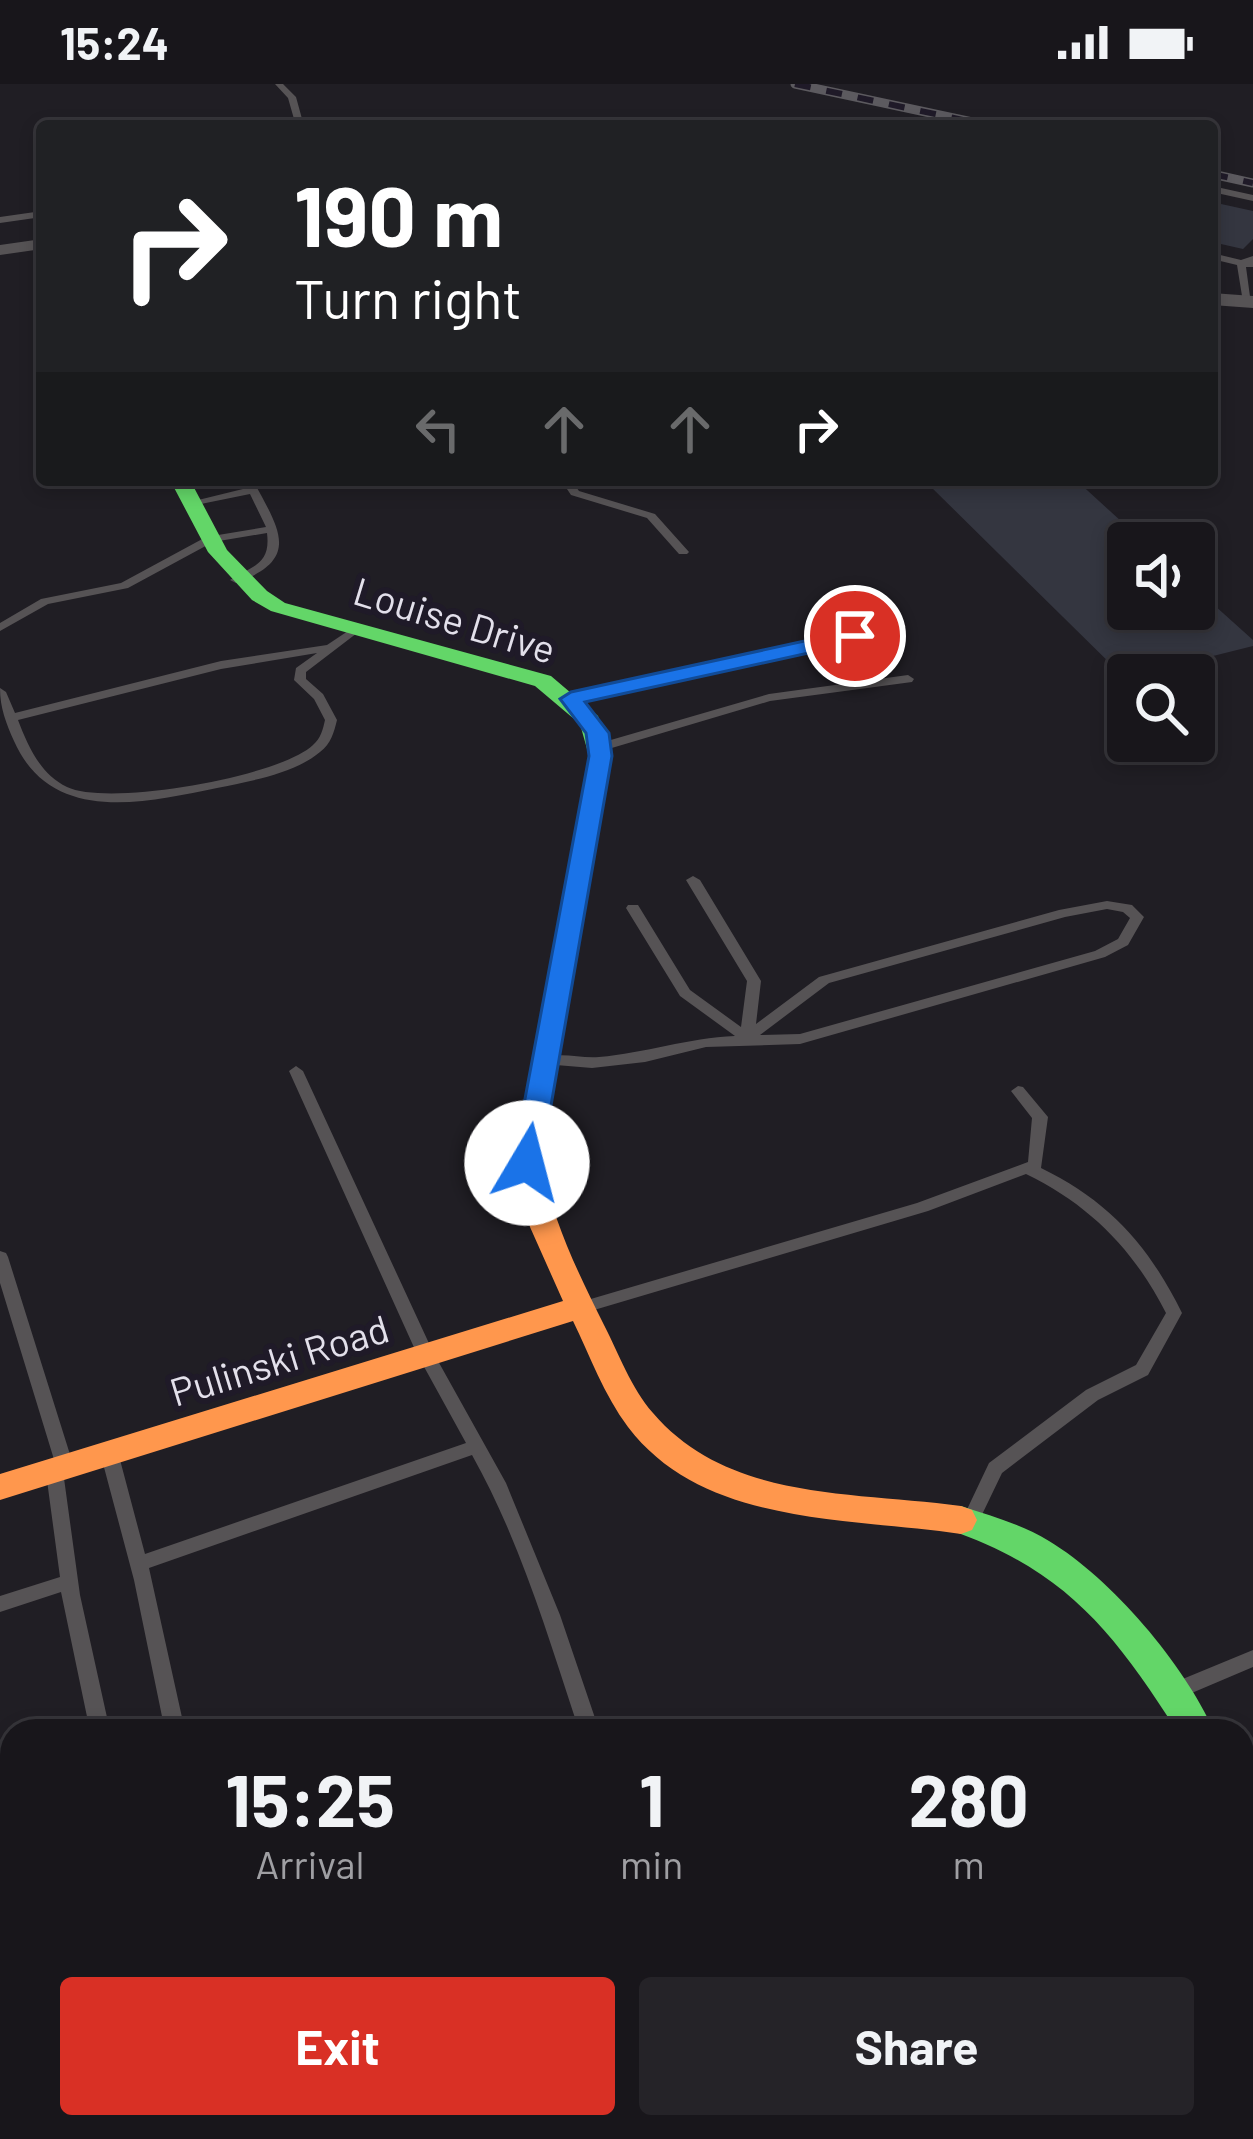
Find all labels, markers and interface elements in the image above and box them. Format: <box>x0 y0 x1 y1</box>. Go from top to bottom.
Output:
text: 15:24 <box>60 15 169 69</box>
text: 190 m <box>294 163 503 264</box>
icon: right <box>96 168 252 324</box>
text: Turn right <box>294 265 522 330</box>
icon: left <box>405 396 471 462</box>
icon: ahead <box>531 396 597 462</box>
icon: ahead <box>657 396 723 462</box>
icon: right <box>783 396 849 462</box>
map controls <box>1107 522 1215 762</box>
button: sound <box>1107 522 1215 630</box>
street label: Louise Drive <box>348 566 562 672</box>
pin <box>804 585 906 687</box>
icon: arrive <box>822 603 888 669</box>
button: search <box>1107 654 1215 762</box>
position arrow <box>464 1100 590 1226</box>
street label: Pulinski Road <box>164 1303 394 1415</box>
text: 15:25 <box>225 1755 395 1841</box>
text: 1 <box>639 1755 664 1841</box>
text: 280 <box>908 1755 1029 1841</box>
text: Arrival <box>256 1840 365 1887</box>
text: min <box>620 1840 683 1887</box>
text: m <box>953 1840 985 1887</box>
button: Exit <box>60 1977 615 2115</box>
button: Share <box>639 1977 1194 2115</box>

